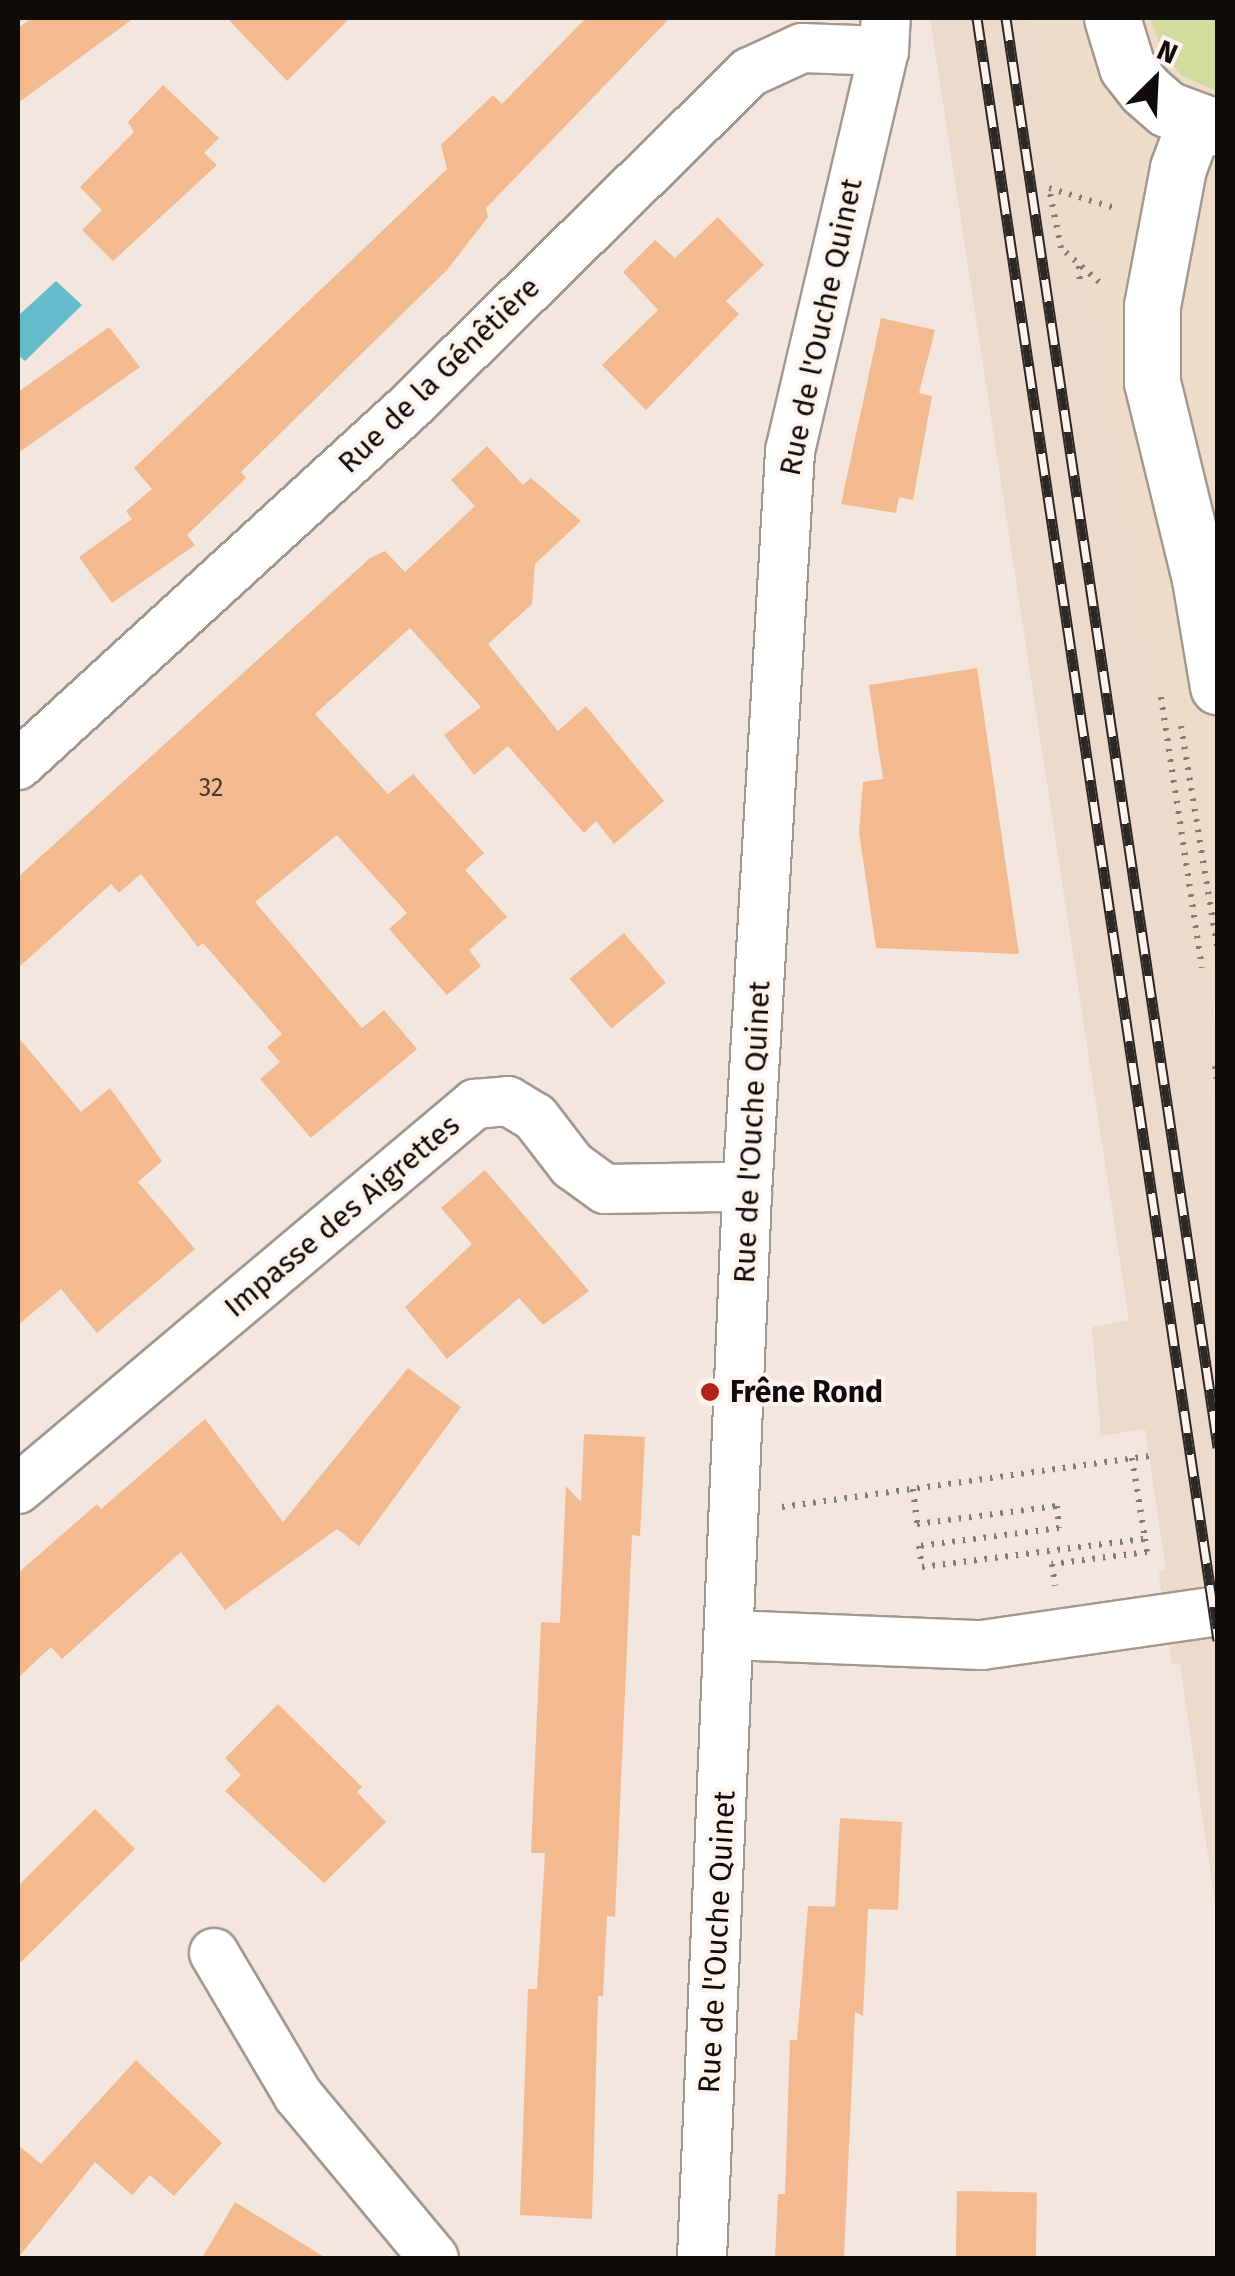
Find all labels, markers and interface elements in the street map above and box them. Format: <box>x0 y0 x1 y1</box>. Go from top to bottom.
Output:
north arrow <box>1105 30 1205 130</box>
text: N <box>1152 33 1183 71</box>
street label: Rue de l'Ouche Quinet <box>772 175 870 479</box>
street label: Rue de la Génêtière <box>330 269 548 481</box>
house number: 32 <box>199 773 223 803</box>
street label: Rue de l'Ouche Quinet <box>726 980 778 1284</box>
street label: Impasse des Aigrettes <box>217 1107 467 1325</box>
place label: Frêne Rond <box>730 1374 883 1410</box>
marker: Frêne Rond <box>699 1381 721 1403</box>
street label: Rue de l'Ouche Quinet <box>691 1790 743 2094</box>

